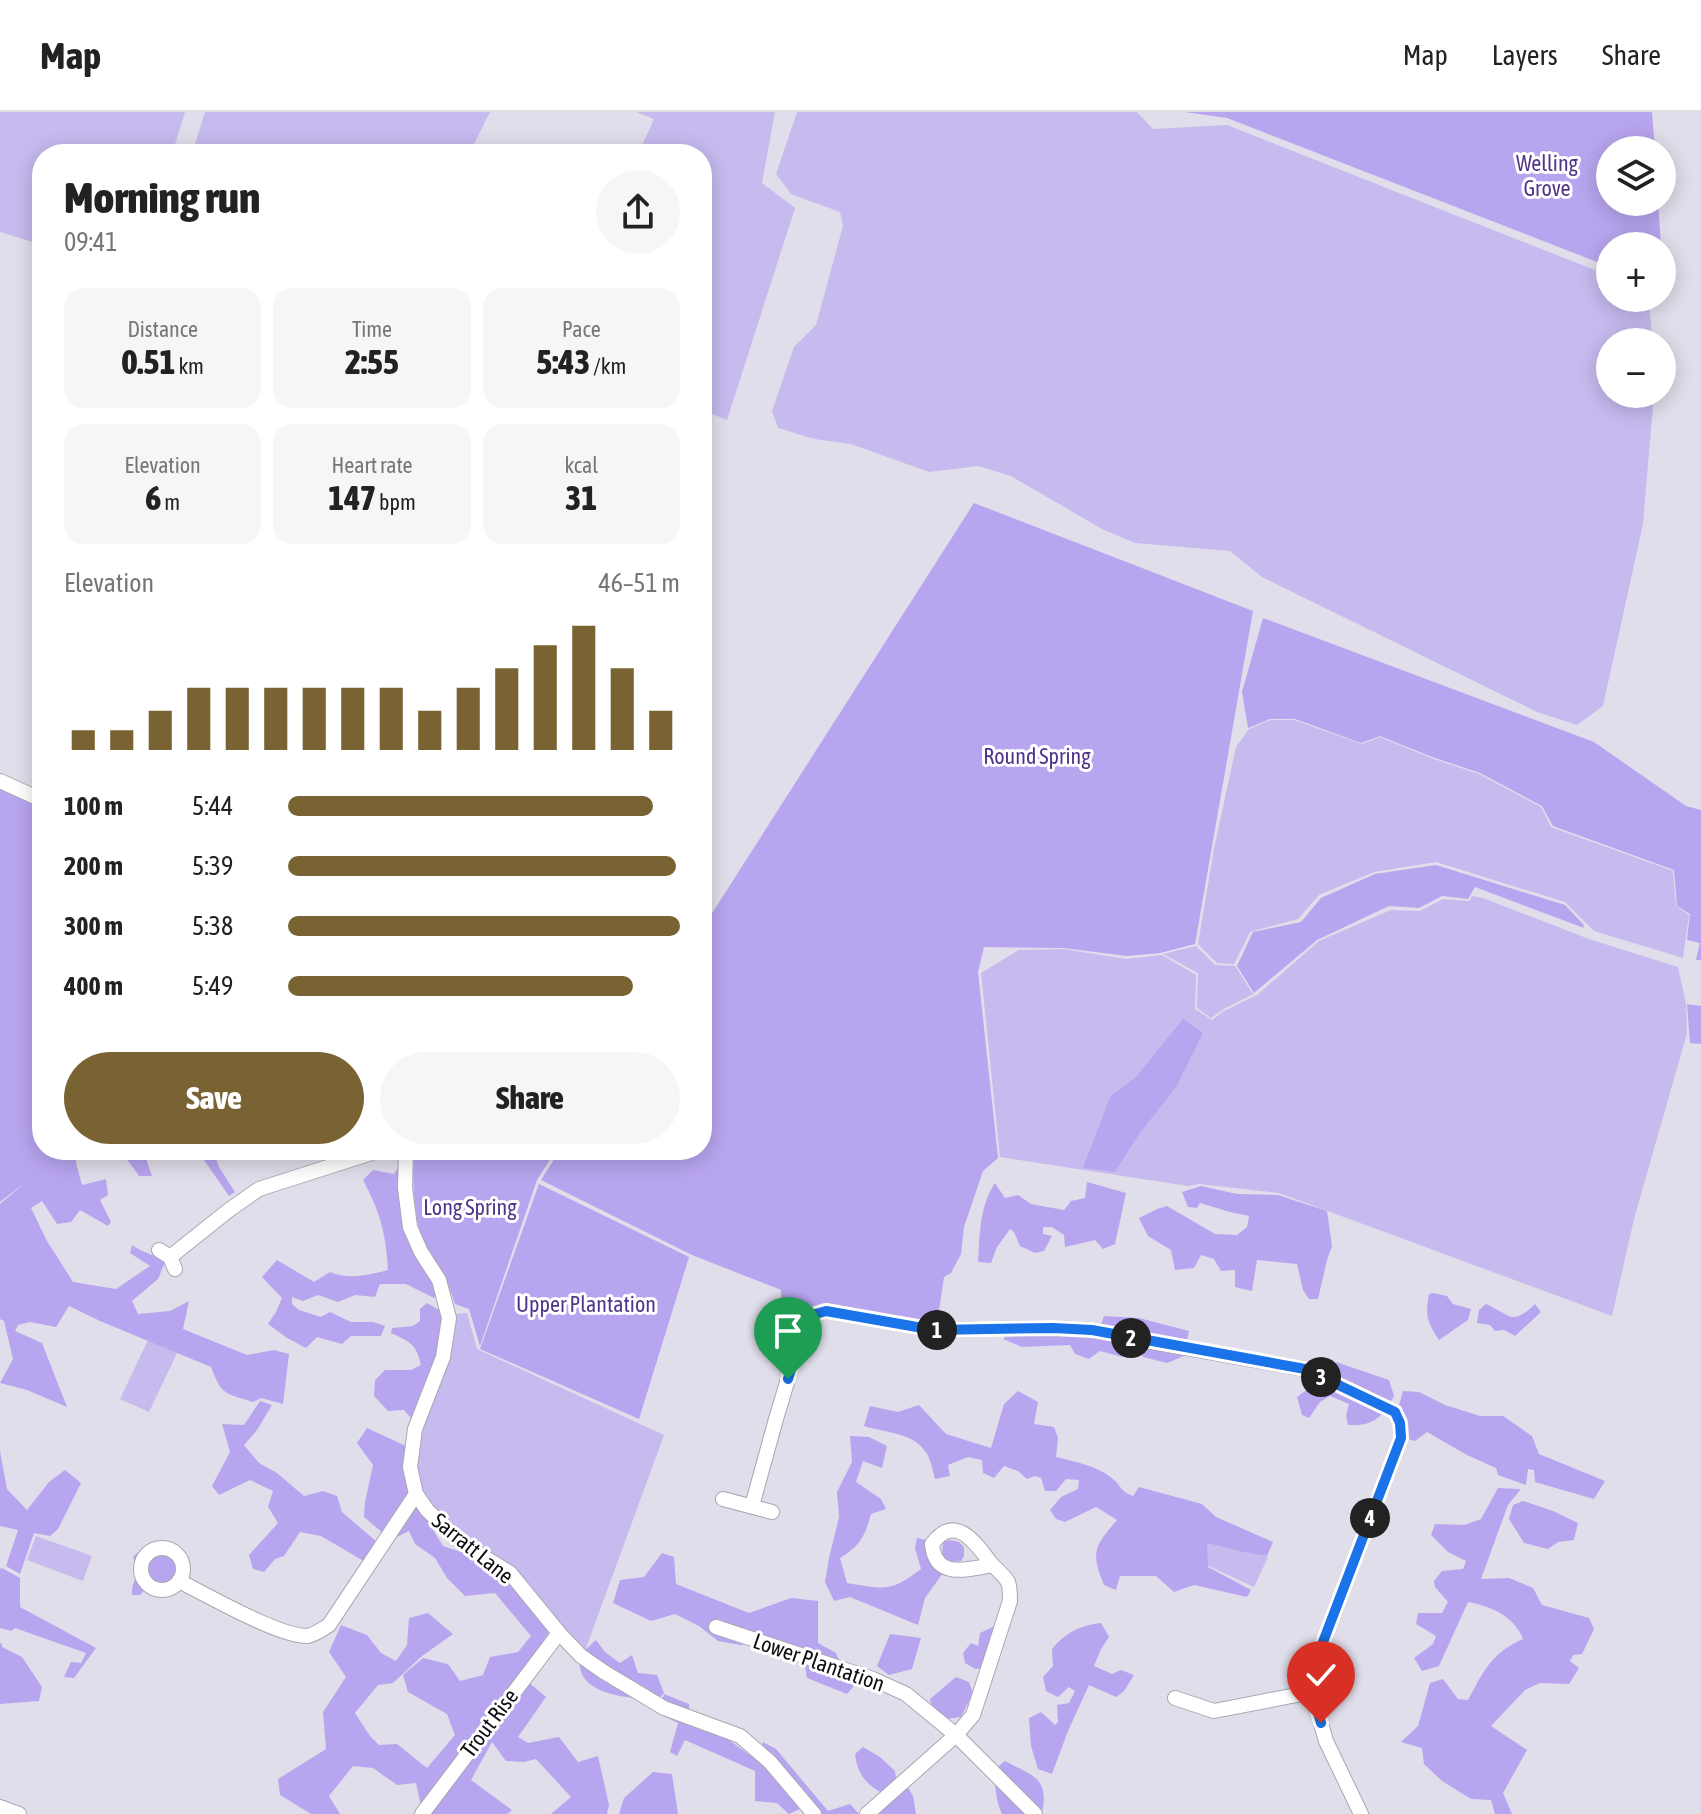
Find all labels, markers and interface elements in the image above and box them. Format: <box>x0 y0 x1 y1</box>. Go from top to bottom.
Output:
text: Map <box>40 34 101 77</box>
text: Map <box>1403 39 1448 71</box>
text: Layers <box>1492 39 1558 71</box>
text: Share <box>1602 39 1661 71</box>
map controls <box>1596 136 1676 408</box>
button: layers <box>1596 136 1676 216</box>
park label: Welling Grove <box>1516 150 1579 201</box>
button: share <box>596 170 680 254</box>
text: Morning run <box>64 172 260 222</box>
text: 09:41 <box>64 227 118 257</box>
button: + <box>1596 232 1676 312</box>
text: Distance <box>127 316 198 342</box>
text: Time <box>352 316 392 342</box>
text: Pace <box>562 316 601 342</box>
button: − <box>1596 328 1676 408</box>
text: 0.51 <box>121 342 175 381</box>
text: 2:55 <box>345 342 399 381</box>
text: 5:43 <box>536 342 590 381</box>
text: km <box>175 353 204 379</box>
text: /km <box>590 353 626 379</box>
text: Elevation <box>125 452 201 478</box>
text: Heart rate <box>331 452 413 478</box>
text: kcal <box>565 452 598 478</box>
text: 6 <box>145 478 161 517</box>
text: 147 <box>328 478 376 517</box>
text: 31 <box>565 478 597 517</box>
text: m <box>161 489 180 515</box>
text: bpm <box>376 489 416 515</box>
text: Elevation <box>64 568 154 598</box>
text: 46–51 m <box>598 568 680 598</box>
park label: Round Spring <box>983 743 1091 769</box>
text: 100 m <box>64 791 123 821</box>
text: 5:44 <box>192 791 233 821</box>
text: 200 m <box>64 851 123 881</box>
text: 5:39 <box>192 851 233 881</box>
text: 300 m <box>64 911 123 941</box>
text: 5:38 <box>192 911 233 941</box>
text: 400 m <box>64 971 123 1001</box>
text: 5:49 <box>192 971 233 1001</box>
button: Save <box>64 1052 364 1144</box>
button: Share <box>380 1052 680 1144</box>
park label: Long Spring <box>423 1194 517 1220</box>
park label: Upper Plantation <box>516 1291 656 1317</box>
pin <box>754 1297 822 1379</box>
icon: arrive <box>766 1309 810 1353</box>
pin: 1 <box>917 1310 957 1350</box>
text: 1 <box>932 1317 942 1343</box>
pin: 2 <box>1111 1318 1151 1358</box>
text: 2 <box>1126 1325 1136 1351</box>
pin: 3 <box>1301 1357 1341 1397</box>
text: 3 <box>1316 1364 1326 1390</box>
pin: 4 <box>1350 1498 1390 1538</box>
text: 4 <box>1365 1505 1375 1531</box>
street label: Sarratt Lane <box>427 1507 519 1589</box>
street label: Lower Plantation <box>750 1627 888 1697</box>
pin <box>1287 1641 1355 1723</box>
icon: check <box>1299 1653 1343 1697</box>
street label: Trout Rise <box>455 1684 523 1762</box>

